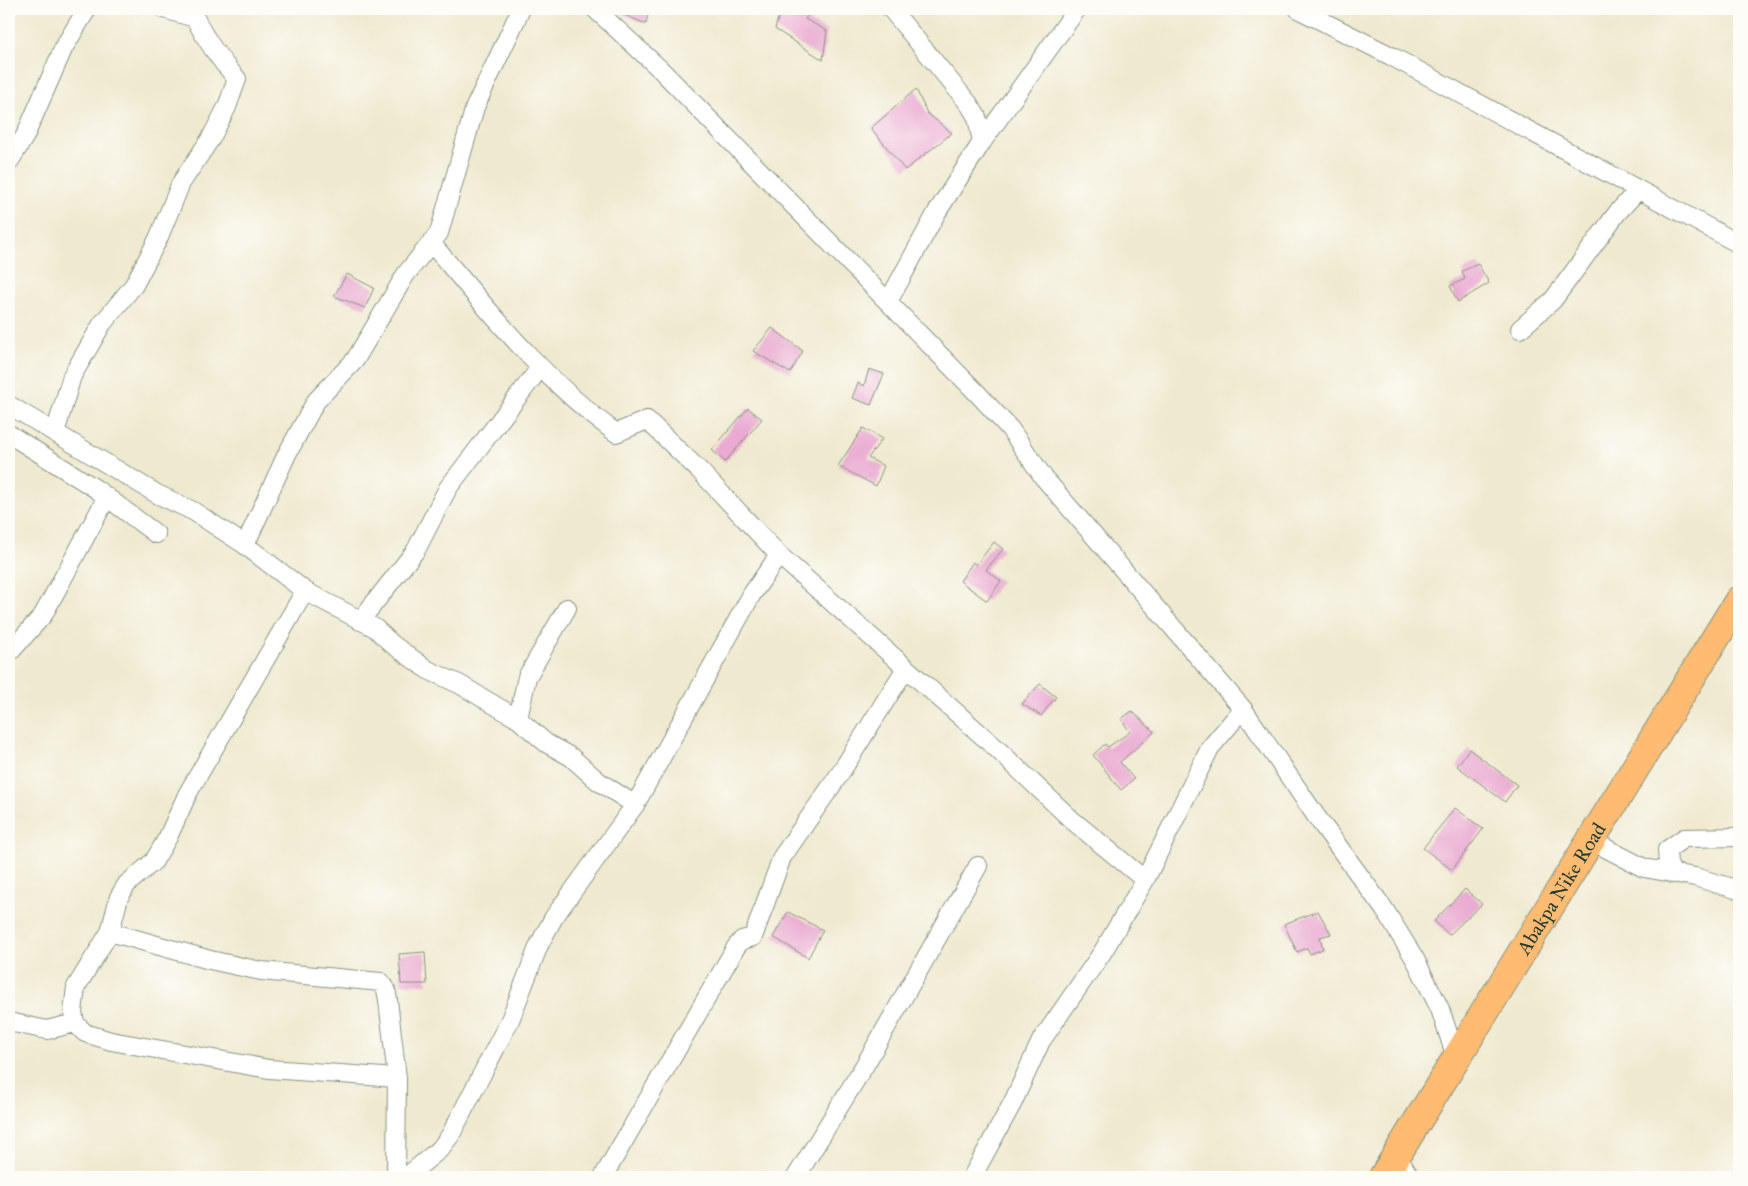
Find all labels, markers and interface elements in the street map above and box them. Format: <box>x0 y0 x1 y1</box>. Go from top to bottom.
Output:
street label: Abakpa Nike Road <box>1511 818 1611 960</box>

